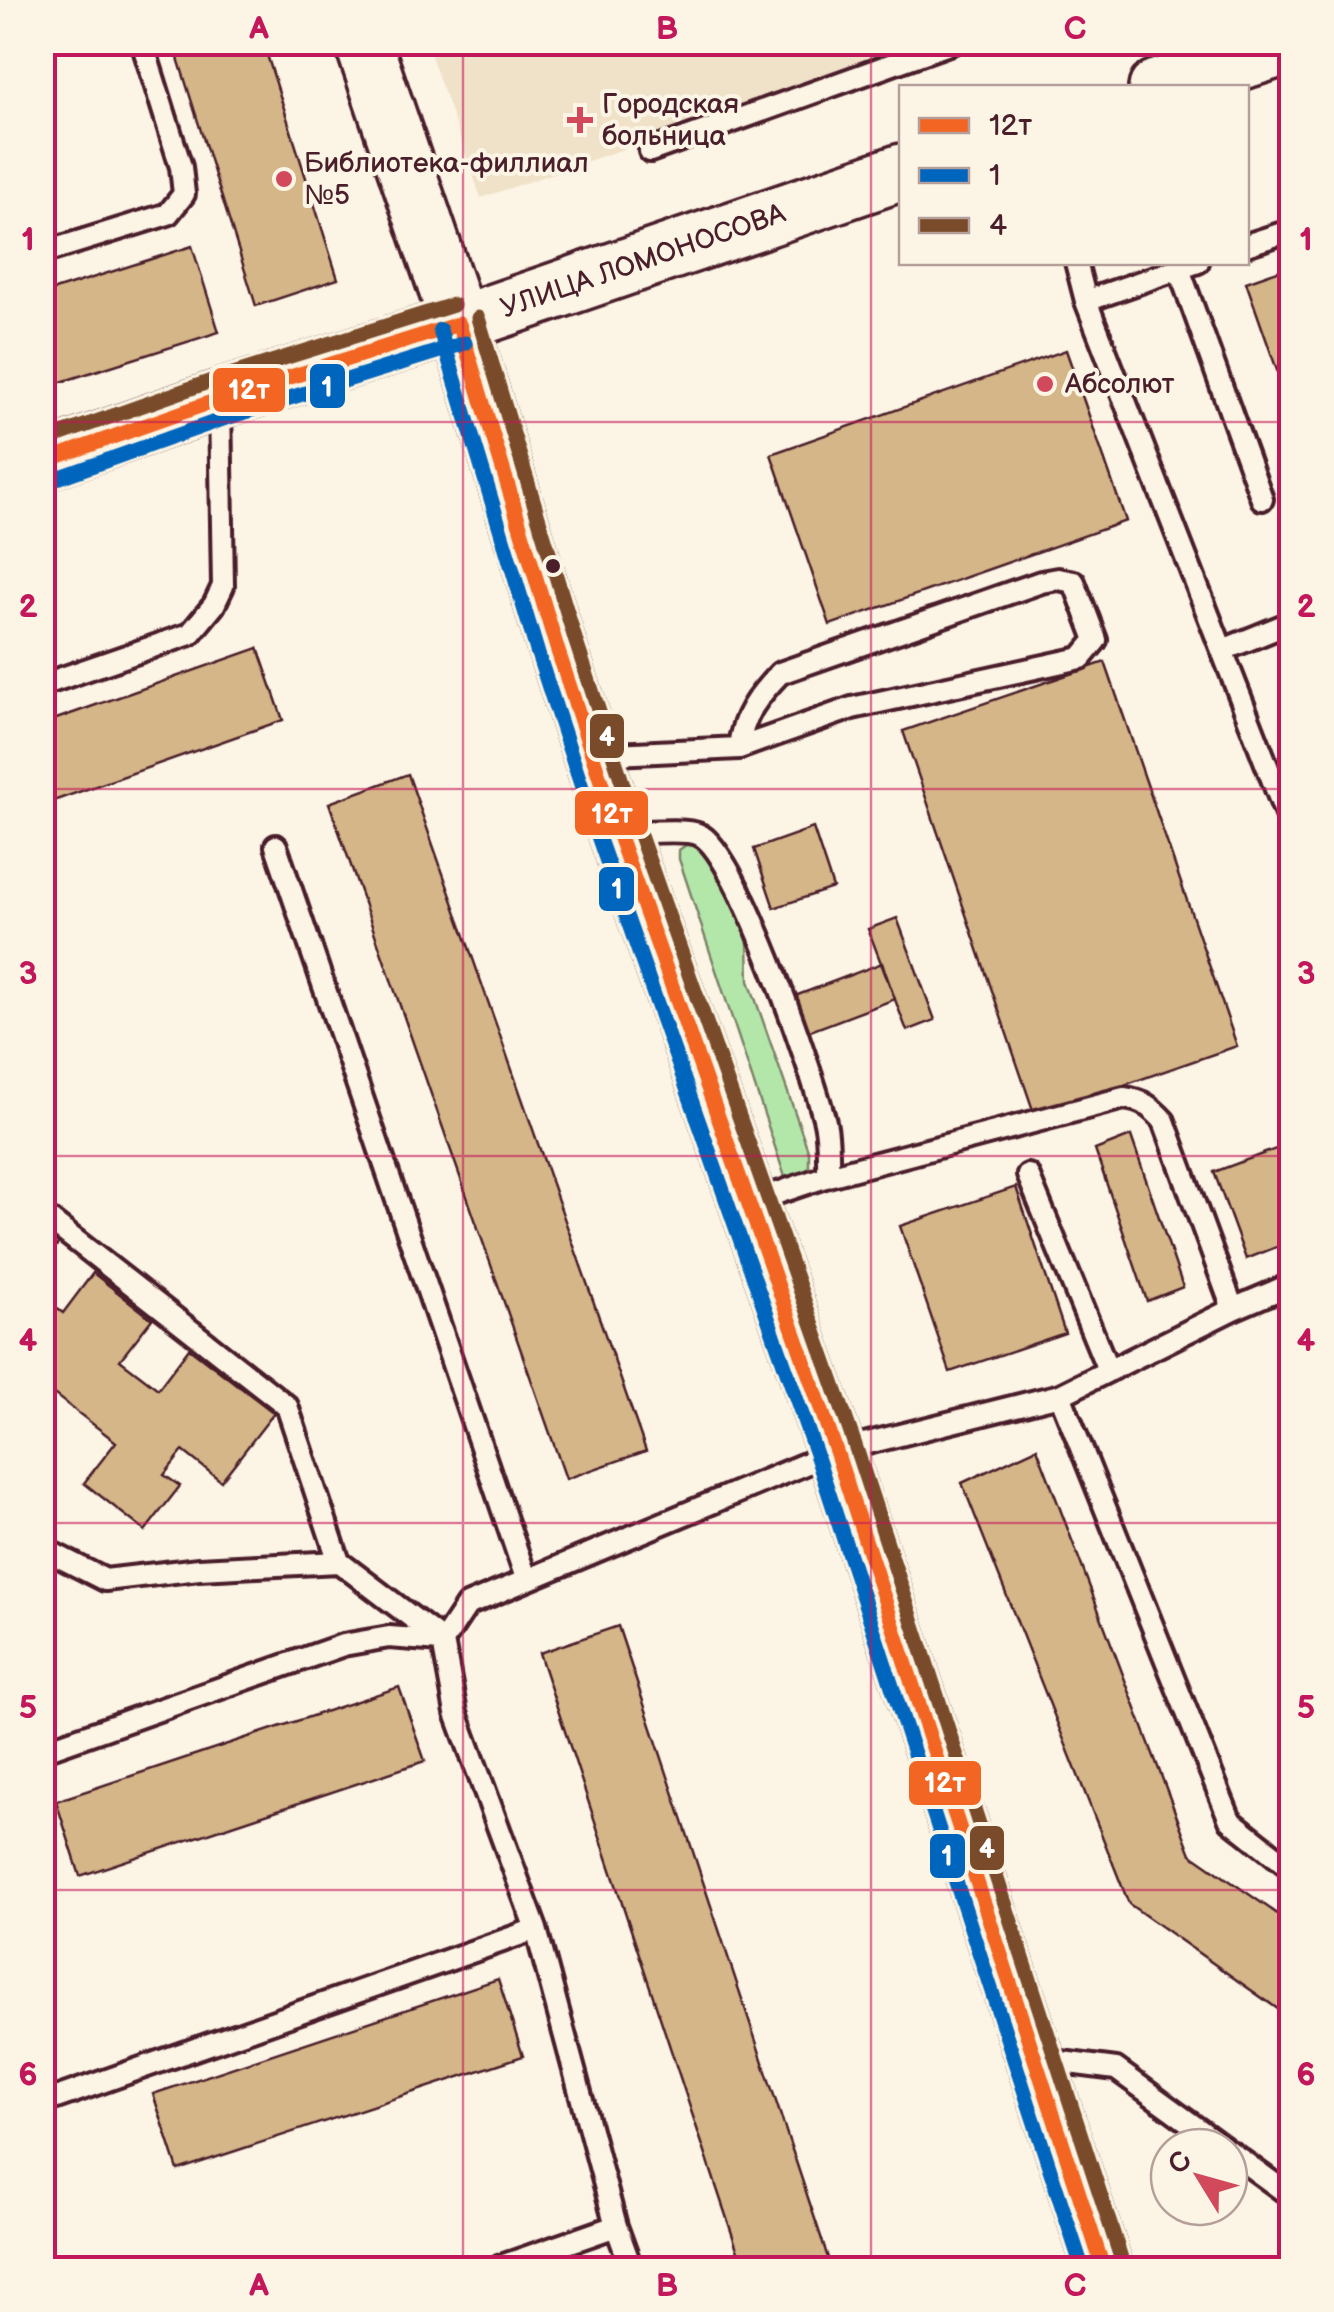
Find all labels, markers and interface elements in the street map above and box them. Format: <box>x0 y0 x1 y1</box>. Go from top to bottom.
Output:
text: A <box>248 10 269 49</box>
text: B <box>656 10 678 49</box>
text: C <box>1064 10 1086 49</box>
legend <box>899 85 1249 265</box>
place label: Городская больница <box>602 88 739 153</box>
marker: Городская больница <box>567 107 593 133</box>
text: 12т <box>989 108 1032 144</box>
place label: Библиотека-филлиал №5 <box>304 147 589 212</box>
text: 1 <box>989 158 1001 194</box>
marker: Библиотека-филлиал №5 <box>273 168 295 190</box>
street label: УЛИЦА ЛОМОНОСОВА <box>496 196 791 325</box>
text: 4 <box>989 208 1007 244</box>
text: 1 <box>21 221 35 260</box>
text: 1 <box>1299 221 1313 260</box>
line badge: 1 <box>308 362 347 410</box>
line badge: 12т <box>211 366 287 414</box>
place label: Абсолют <box>1064 368 1175 401</box>
text: 1 <box>321 371 333 404</box>
marker: Абсолют <box>1034 373 1056 395</box>
text: 12т <box>228 374 271 407</box>
unlabelled marker <box>543 556 563 576</box>
text: 2 <box>18 588 38 627</box>
text: 2 <box>1296 588 1316 627</box>
line badge: 4 <box>588 712 626 760</box>
text: 4 <box>599 721 616 754</box>
line badge: 12т <box>573 789 650 837</box>
text: 12т <box>591 798 634 831</box>
line badge: 1 <box>597 865 636 913</box>
text: 1 <box>611 873 623 906</box>
text: 3 <box>19 955 37 994</box>
text: 3 <box>1297 955 1315 994</box>
text: 4 <box>19 1322 38 1361</box>
text: 4 <box>1297 1322 1316 1361</box>
text: 5 <box>19 1689 37 1728</box>
text: 5 <box>1297 1689 1315 1728</box>
line badge: 12т <box>907 1759 983 1807</box>
text: 12т <box>924 1767 967 1800</box>
line badge: 4 <box>968 1824 1006 1872</box>
line badge: 1 <box>928 1832 967 1880</box>
text: 4 <box>979 1833 996 1866</box>
text: 1 <box>941 1840 953 1873</box>
text: 6 <box>18 2056 38 2095</box>
text: 6 <box>1296 2056 1316 2095</box>
north arrow <box>1149 2127 1249 2227</box>
text: С <box>1161 2145 1200 2181</box>
text: A <box>248 2267 269 2306</box>
text: B <box>656 2267 678 2306</box>
text: C <box>1064 2267 1086 2306</box>

